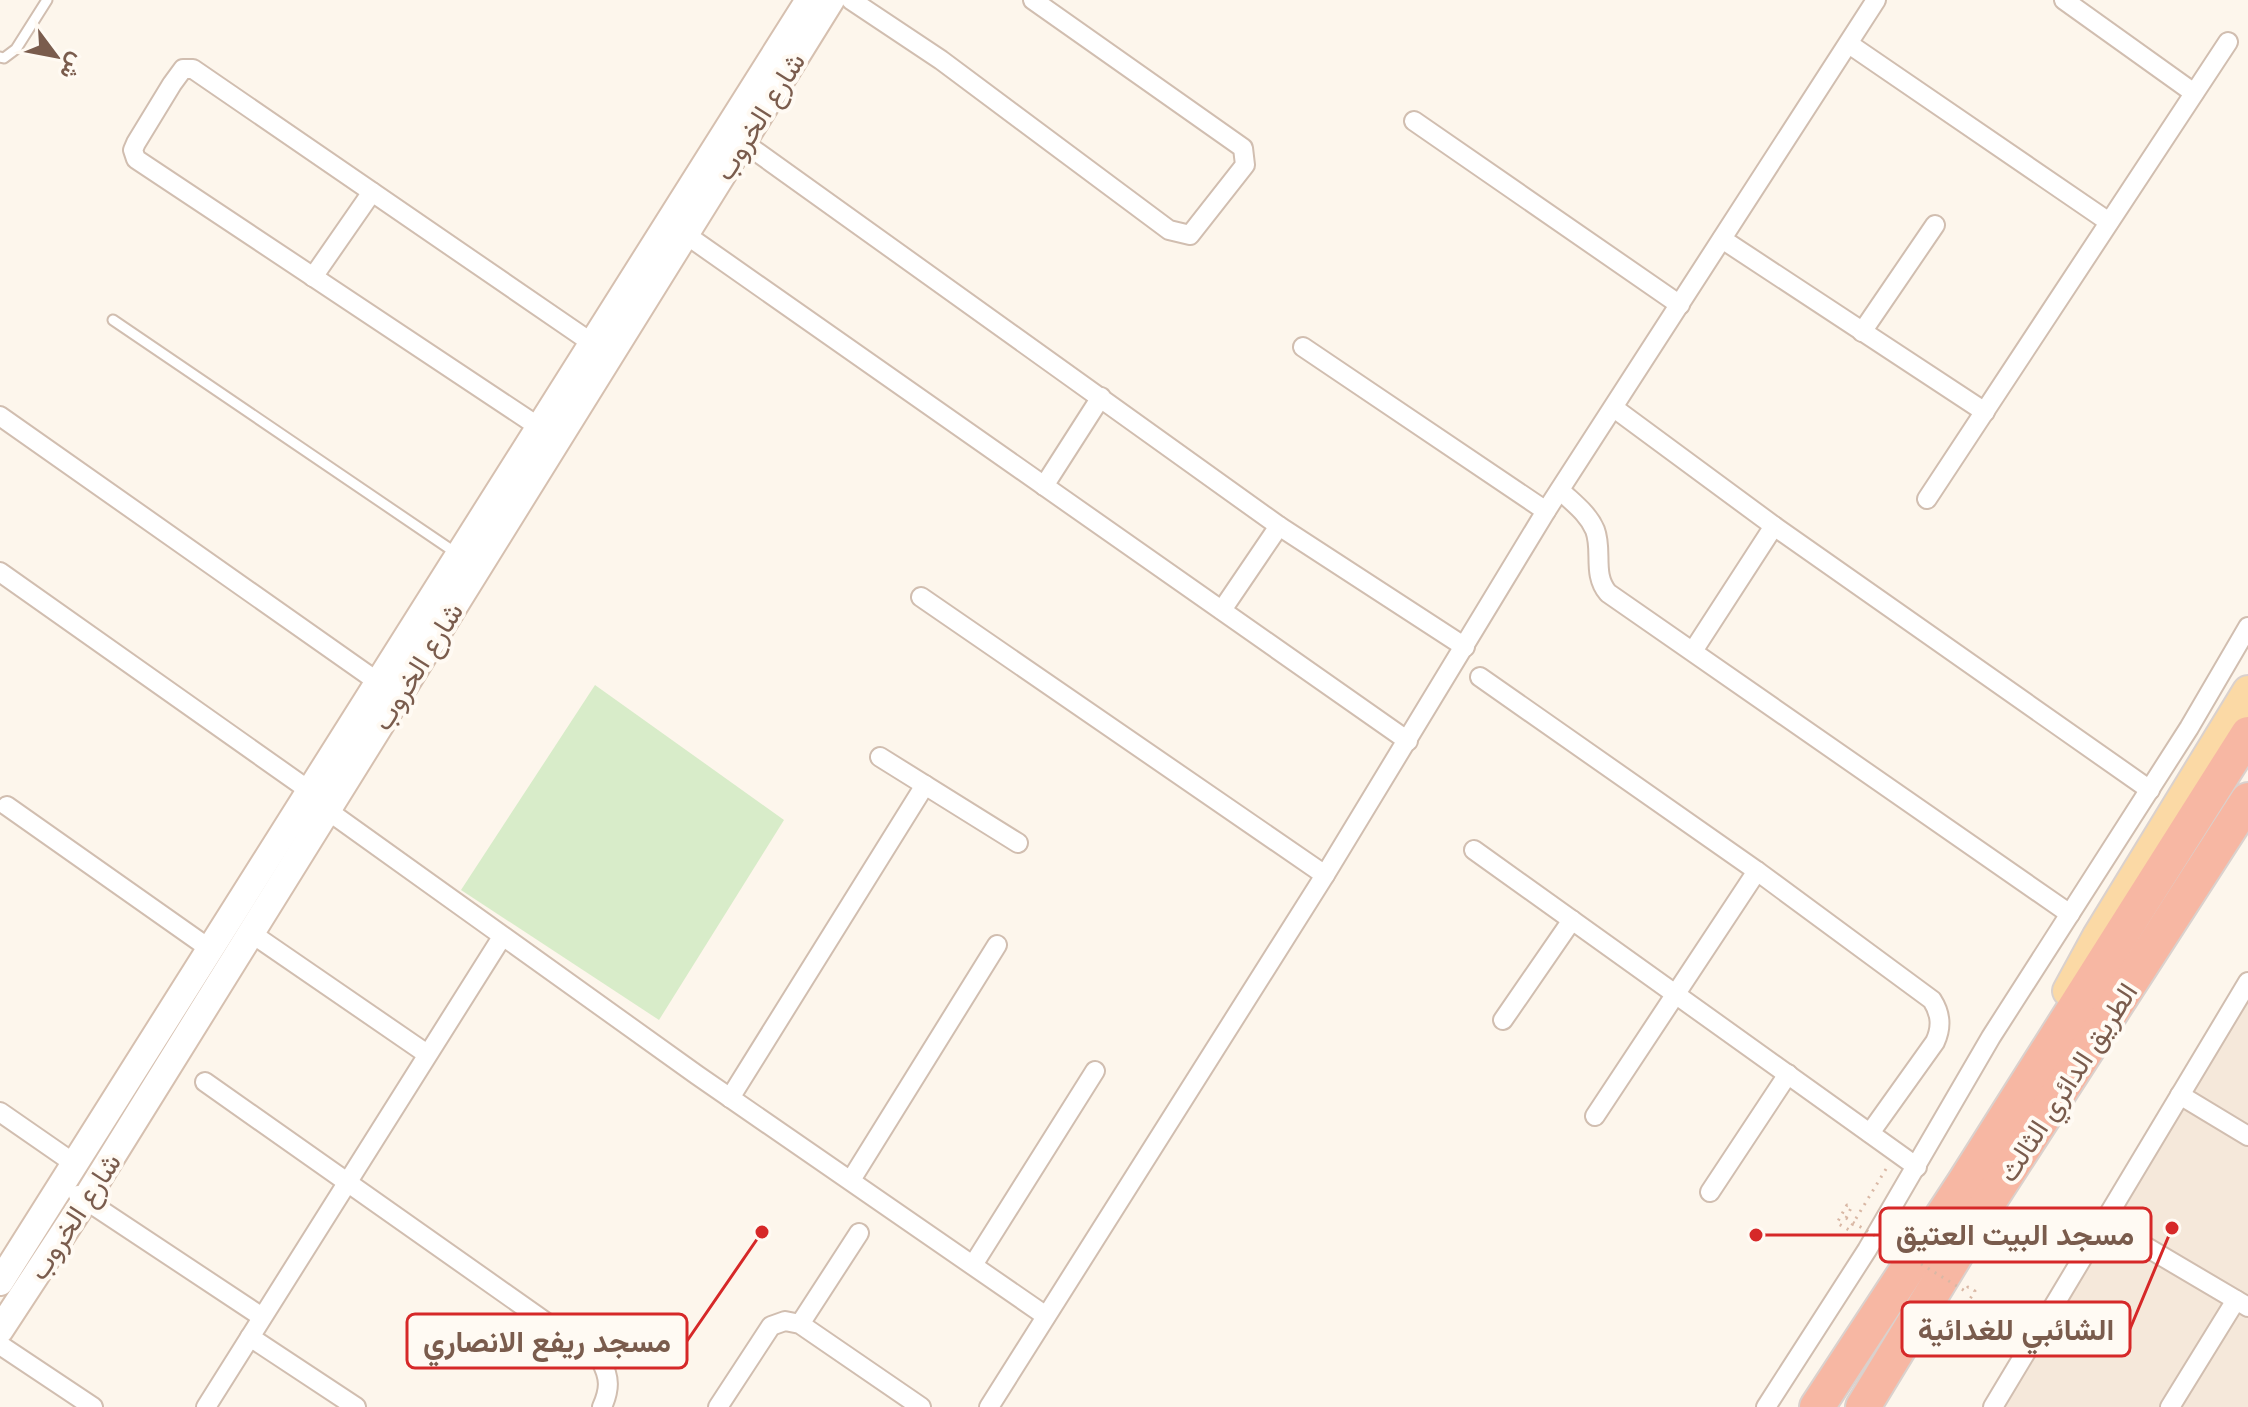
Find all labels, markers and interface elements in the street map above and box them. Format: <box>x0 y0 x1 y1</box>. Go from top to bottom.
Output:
north arrow <box>16 16 96 96</box>
street label: شارع الخروب <box>707 46 814 188</box>
text: ش <box>54 48 92 85</box>
street label: شارع الخروب <box>365 596 472 738</box>
street label: الطريق الدائري الثالث <box>1990 976 2149 1191</box>
street label: شارع الخروب <box>21 1147 130 1287</box>
callout: مسجد البيت العتيق <box>1880 1208 2151 1262</box>
text: مسجد البيت العتيق <box>1896 1216 2134 1253</box>
callout: الشائبي للغدائية <box>1902 1302 2130 1356</box>
text: الشائبي للغدائية <box>1918 1311 2114 1355</box>
callout: مسجد ريفع الانصاري <box>407 1314 687 1368</box>
text: مسجد ريفع الانصاري <box>423 1323 671 1367</box>

